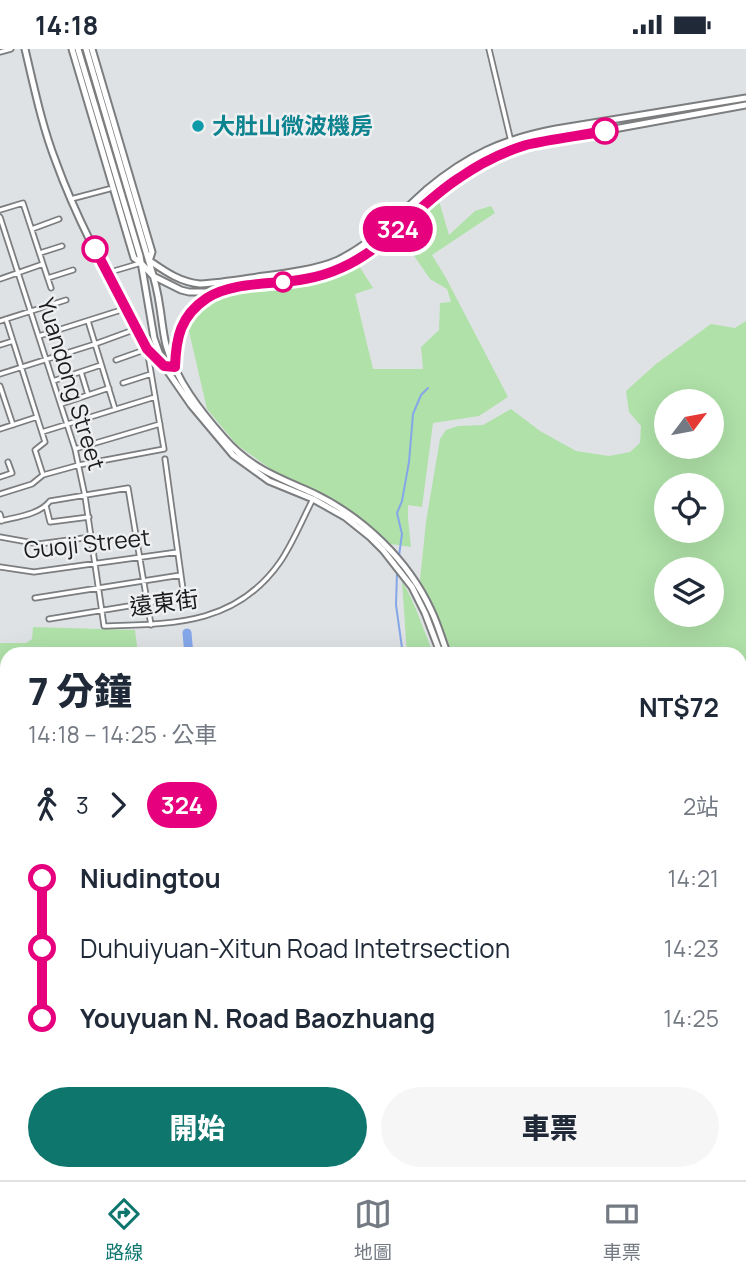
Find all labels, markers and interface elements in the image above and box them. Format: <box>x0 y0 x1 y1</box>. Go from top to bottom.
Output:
text: 14:18 <box>35 7 98 43</box>
place label: 大肚山微波機房 <box>212 109 373 141</box>
marker: 大肚山微波機房 <box>190 118 206 134</box>
unlabelled marker <box>592 118 618 144</box>
line badge: 324 <box>358 206 438 252</box>
text: 324 <box>377 212 419 245</box>
unlabelled marker <box>82 236 108 262</box>
unlabelled marker <box>273 272 293 292</box>
street label: Yuandong Street <box>31 294 113 474</box>
north arrow <box>654 389 724 459</box>
map controls <box>654 389 724 627</box>
button: locate <box>654 473 724 543</box>
street label: Guoji Street <box>22 520 152 566</box>
button: layers <box>654 557 724 627</box>
street label: 遠東街 <box>128 582 200 622</box>
text: 7 分鐘 <box>28 664 132 716</box>
text: NT$72 <box>639 689 719 725</box>
text: 14:18 – 14:25 · 公車 <box>28 718 218 750</box>
icon: walk <box>28 786 66 824</box>
icon: forward <box>99 786 137 824</box>
text: 324 <box>161 788 203 821</box>
text: 3 <box>76 789 89 821</box>
text: 2站 <box>683 790 719 822</box>
text: Niudingtou <box>80 860 221 896</box>
text: 14:21 <box>668 862 719 894</box>
text: Duhuiyuan-Xitun Road Intetrsection <box>80 930 510 966</box>
text: 14:23 <box>664 932 719 964</box>
text: Youyuan N. Road Baozhuang <box>80 1000 435 1036</box>
text: 14:25 <box>663 1002 719 1034</box>
button: 開始 <box>28 1087 367 1167</box>
button: 車票 <box>381 1087 719 1167</box>
tab: 路線 <box>105 1195 143 1265</box>
tab: 地圖 <box>354 1195 392 1265</box>
tab: 車票 <box>603 1195 641 1265</box>

